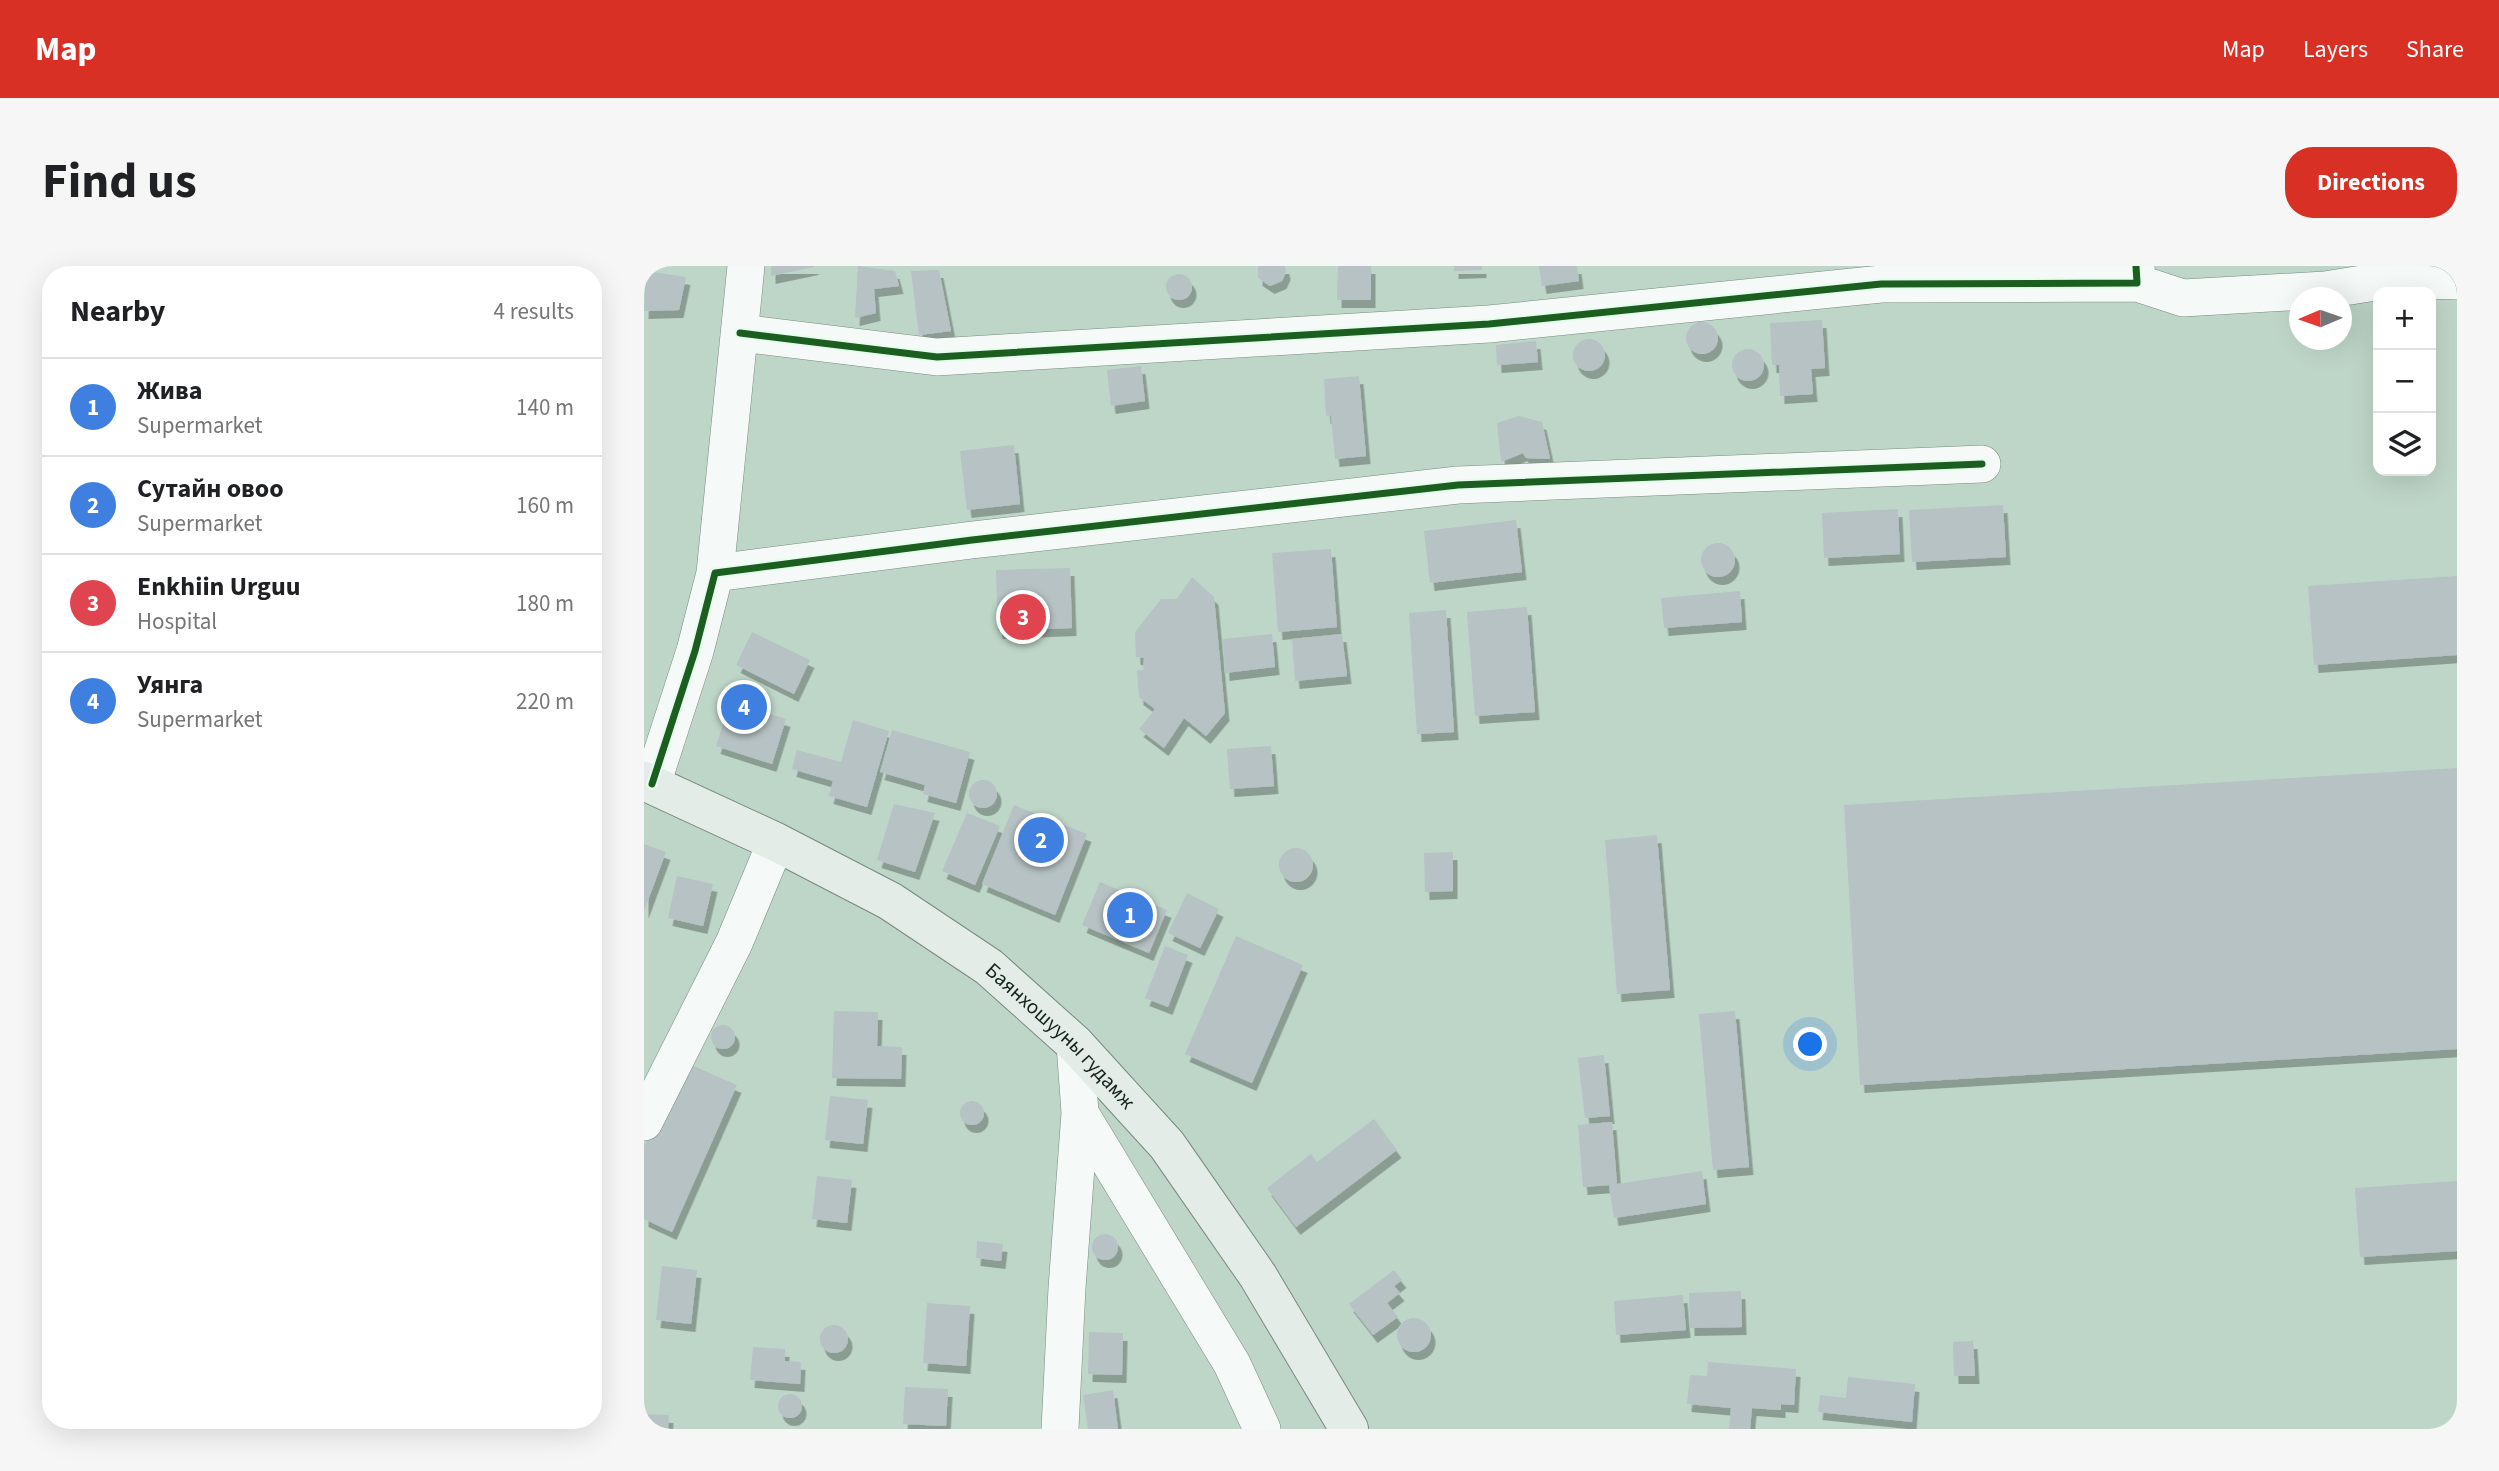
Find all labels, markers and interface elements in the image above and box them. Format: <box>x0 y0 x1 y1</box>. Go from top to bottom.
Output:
text: Map <box>35 26 96 73</box>
text: Map <box>2222 32 2265 67</box>
text: Layers <box>2303 32 2368 67</box>
text: Share <box>2406 32 2464 67</box>
text: Find us <box>42 147 197 217</box>
button: Directions <box>2285 147 2457 218</box>
north arrow <box>2289 287 2352 350</box>
map controls <box>2373 287 2436 476</box>
button: + <box>2373 287 2436 350</box>
text: Nearby <box>70 290 165 333</box>
text: 4 results <box>494 295 574 328</box>
button: − <box>2373 350 2436 413</box>
text: Жива <box>137 372 202 409</box>
text: 1 <box>87 391 99 424</box>
text: 140 m <box>516 391 574 424</box>
text: Supermarket <box>137 409 263 442</box>
button: layers <box>2373 413 2436 476</box>
text: Сутайн овоо <box>137 470 284 507</box>
text: 2 <box>87 489 99 522</box>
text: 160 m <box>516 489 574 522</box>
text: Supermarket <box>137 507 263 540</box>
text: Enkhiin Urguu <box>137 568 300 605</box>
text: 3 <box>87 587 99 620</box>
text: 180 m <box>516 587 574 620</box>
pin: 3 <box>1000 591 1046 643</box>
text: Hospital <box>137 605 217 638</box>
text: Уянга <box>137 666 203 703</box>
pin: 4 <box>721 681 767 733</box>
text: 4 <box>87 685 99 718</box>
text: 220 m <box>516 685 574 718</box>
text: Supermarket <box>137 703 263 736</box>
pin: 2 <box>1018 814 1064 866</box>
pin: 1 <box>1107 889 1153 941</box>
street label: Баянхошууны гудамж <box>979 956 1143 1116</box>
your location <box>1793 1027 1827 1061</box>

